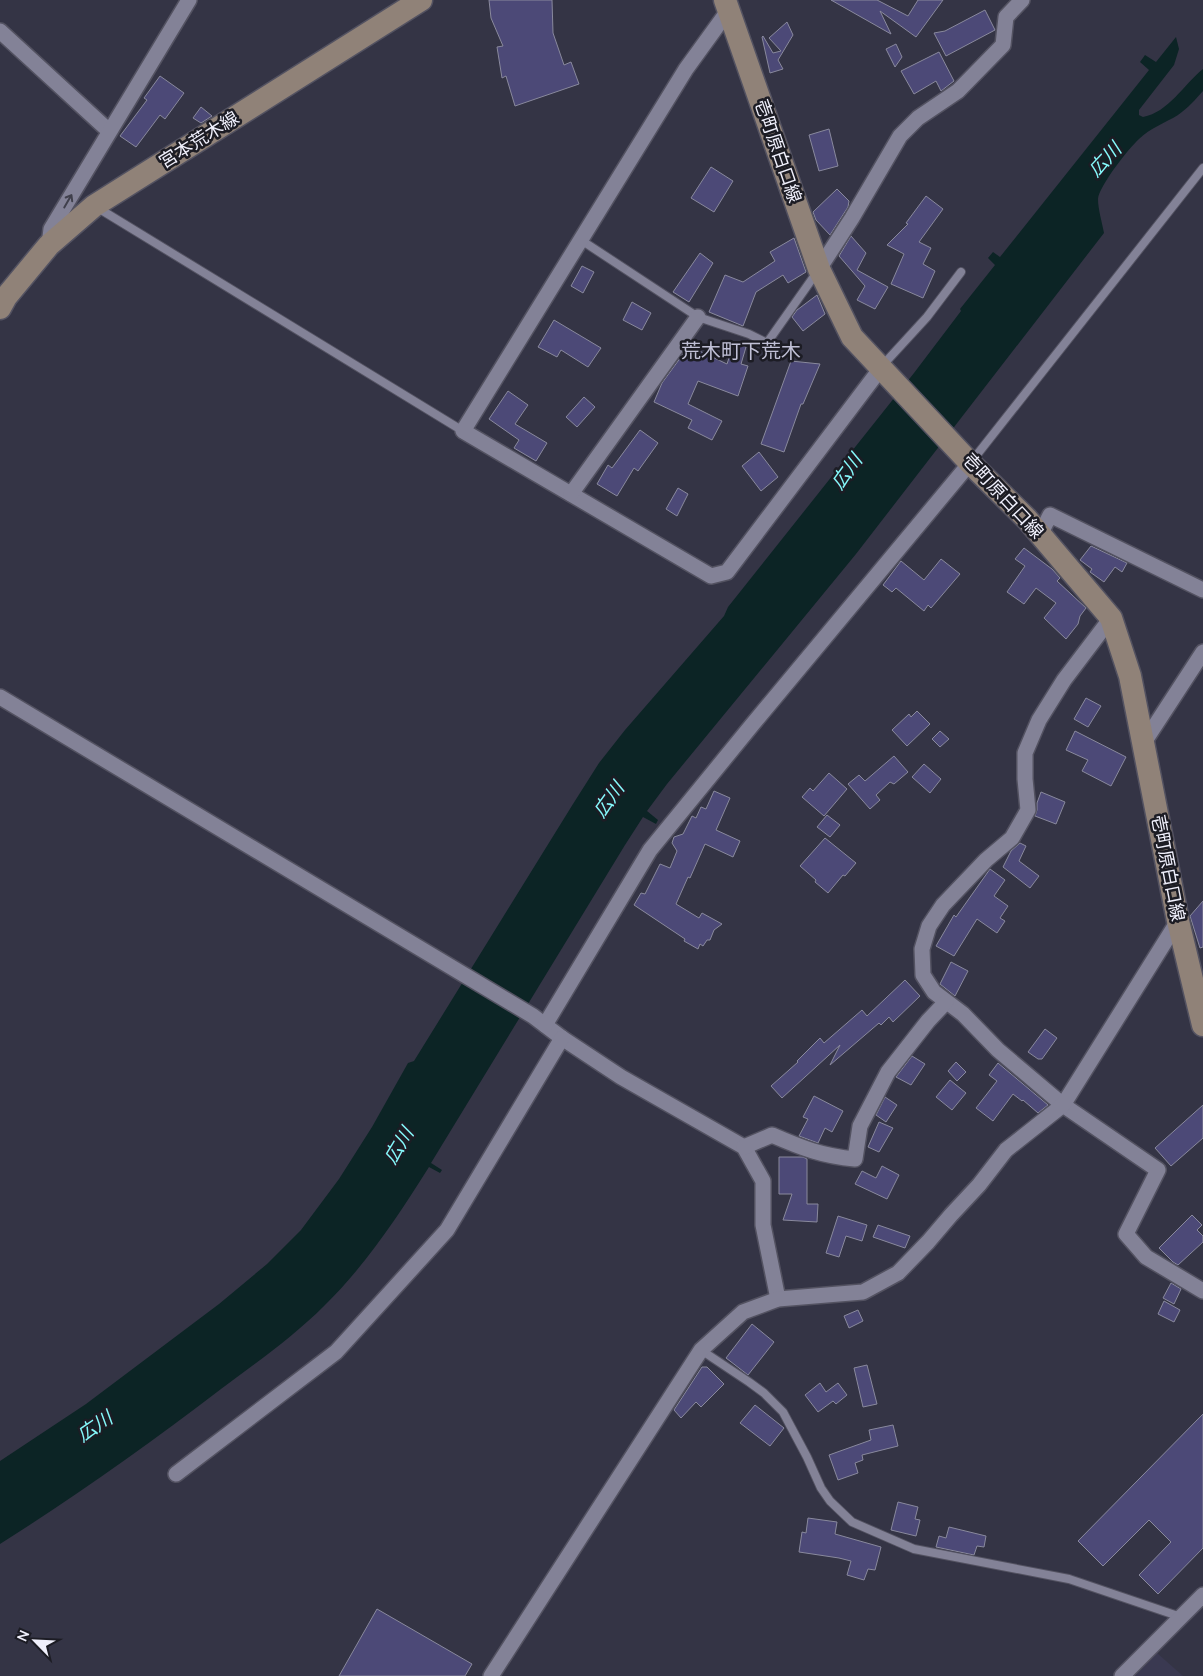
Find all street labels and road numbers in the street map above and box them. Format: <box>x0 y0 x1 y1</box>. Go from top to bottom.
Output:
street label: 壱町原白口線 <box>749 96 807 206</box>
street label: 宮本荒木線 <box>154 106 244 174</box>
street label: 壱町原白口線 <box>957 448 1049 544</box>
street label: 壱町原白口線 <box>1146 813 1190 923</box>

